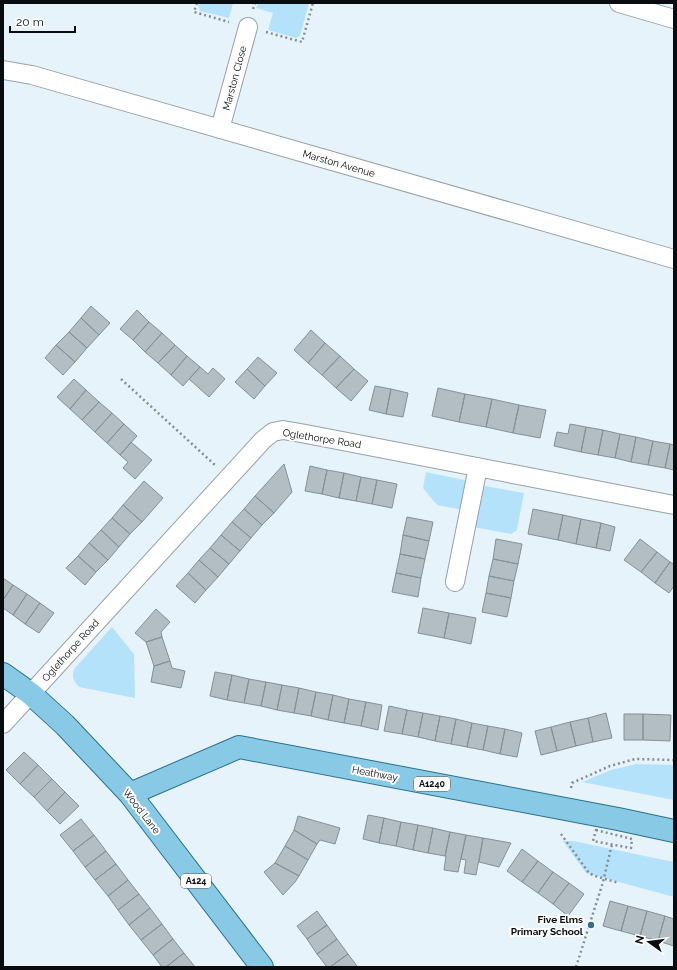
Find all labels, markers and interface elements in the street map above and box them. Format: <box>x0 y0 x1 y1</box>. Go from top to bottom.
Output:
scale bar <box>10 8 75 34</box>
text: 20 m <box>16 15 44 29</box>
street label: Marston Close <box>221 45 248 112</box>
street label: Marston Avenue <box>301 148 376 179</box>
street label: Oglethorpe Road <box>282 427 362 450</box>
street label: Oglethorpe Road <box>40 617 101 684</box>
street label: Heathway <box>351 764 399 783</box>
road number: A1240 <box>414 777 450 791</box>
street label: Wood Lane <box>121 787 162 836</box>
road number: A124 <box>181 874 211 888</box>
place label: Five Elms Primary School <box>511 914 584 937</box>
marker: Five Elms Primary School <box>586 920 596 930</box>
north arrow <box>629 922 669 962</box>
text: N <box>632 934 647 945</box>

